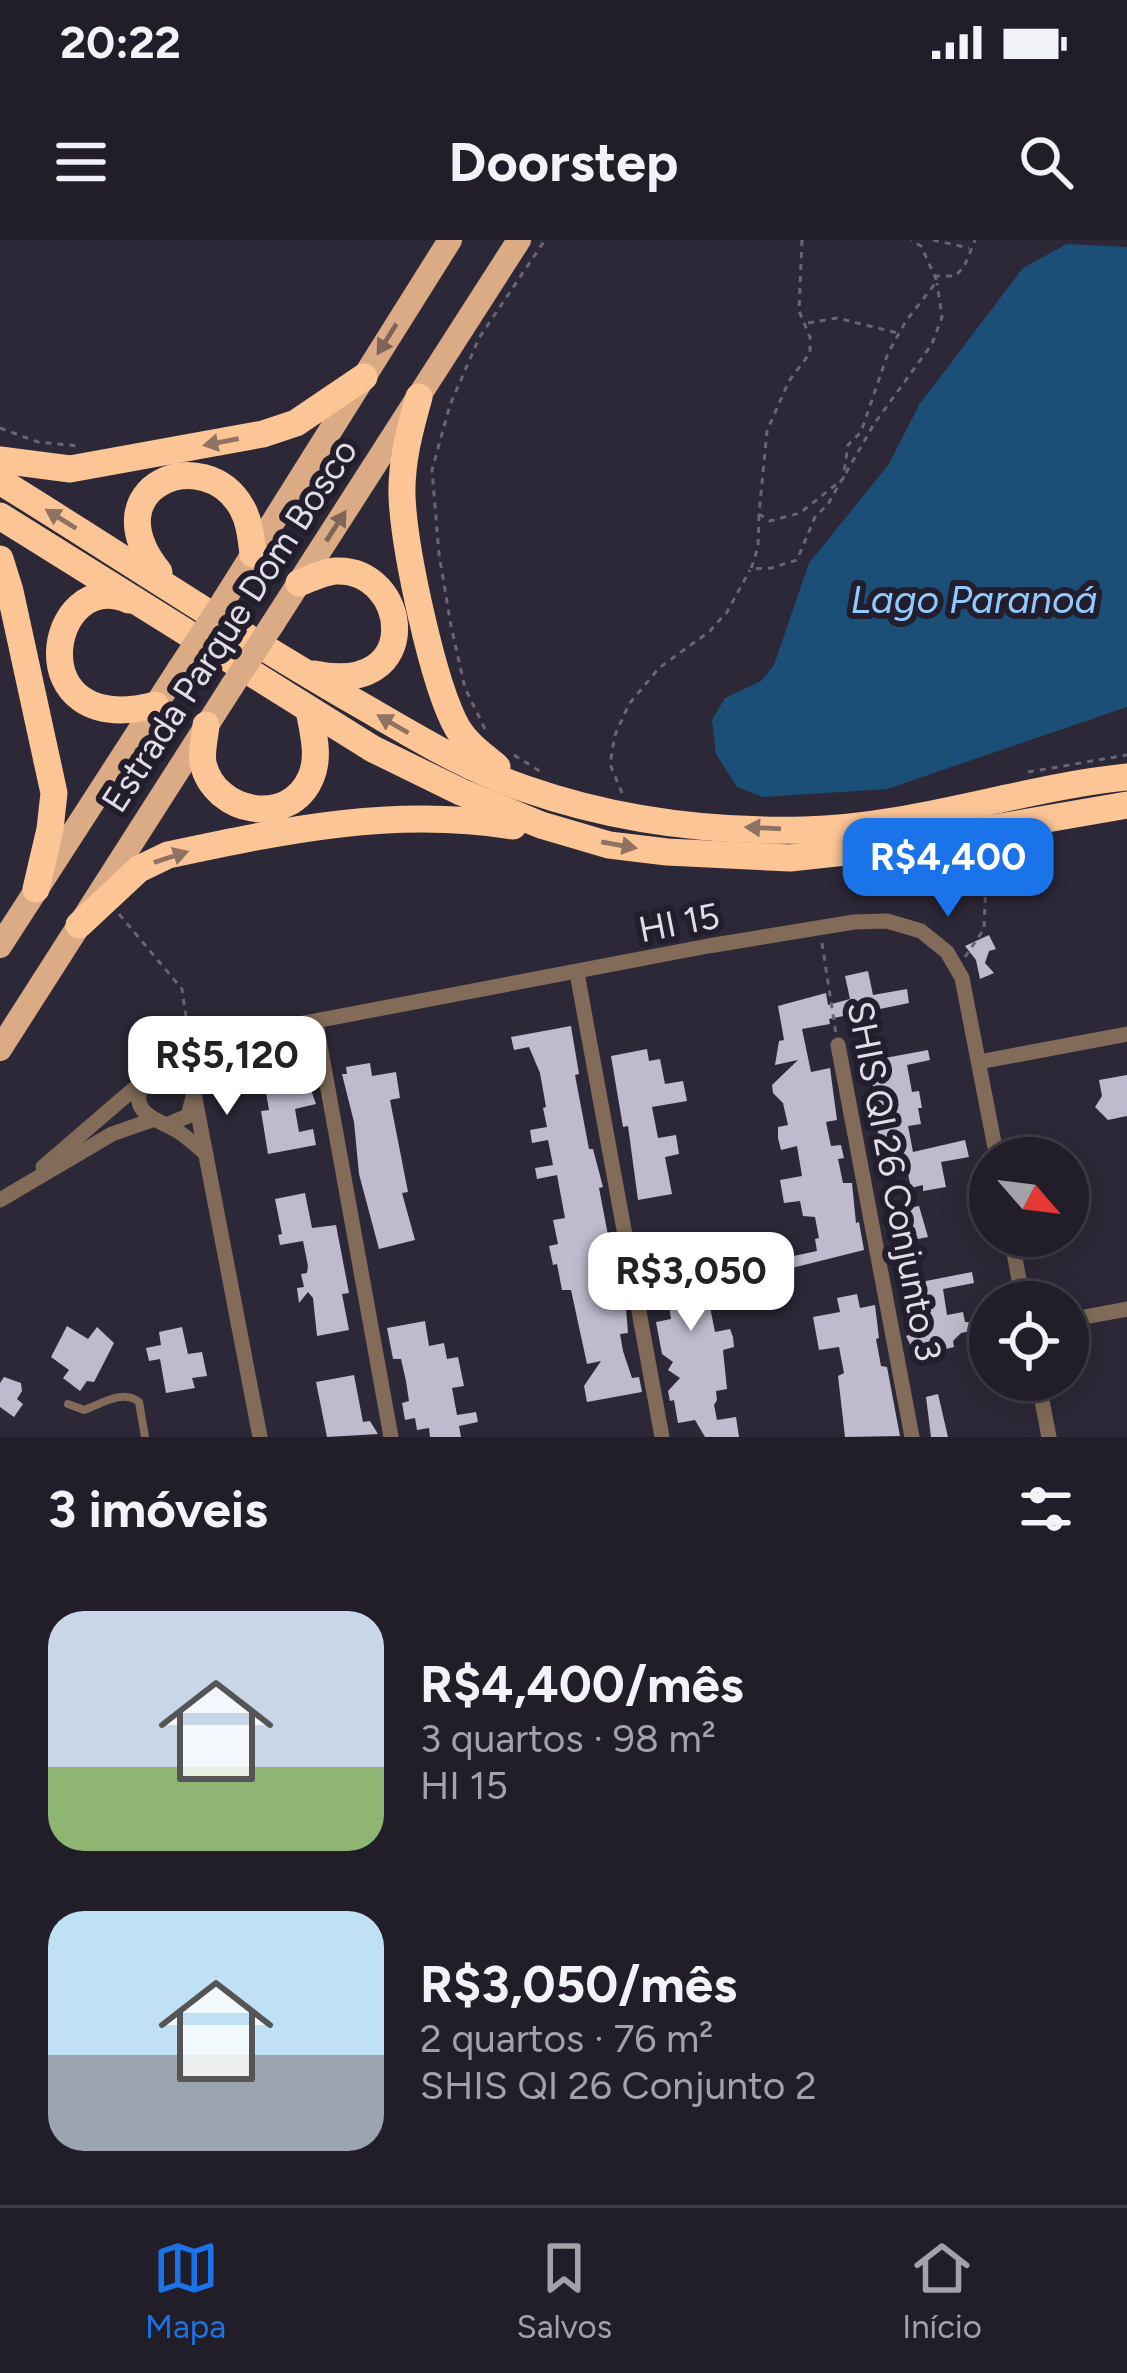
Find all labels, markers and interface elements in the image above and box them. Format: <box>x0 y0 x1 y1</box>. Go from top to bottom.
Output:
text: 20:22 <box>60 15 181 69</box>
icon: menu <box>48 129 114 195</box>
icon: search <box>1013 129 1079 195</box>
text: Doorstep <box>449 130 678 195</box>
one-way arrow <box>377 323 399 355</box>
street label: Estrada Parque Dom Bosco <box>93 431 366 820</box>
one-way arrow <box>202 433 239 452</box>
one-way arrow <box>44 509 78 530</box>
one-way arrow <box>324 510 346 543</box>
water label: Lago Paranoá <box>851 576 1097 623</box>
one-way arrow <box>376 714 410 735</box>
one-way arrow <box>743 818 781 837</box>
pin: R$4,400 <box>837 818 1059 920</box>
text: R$4,400 <box>870 833 1026 880</box>
one-way arrow <box>600 837 638 855</box>
one-way arrow <box>153 847 190 865</box>
street label: HI 15 <box>635 894 723 951</box>
street label: SHIS QI 26 Conjunto 3 <box>839 998 951 1365</box>
pin: R$5,120 <box>116 1016 338 1118</box>
text: R$5,120 <box>155 1031 299 1078</box>
north arrow <box>969 1137 1089 1257</box>
map controls <box>969 1137 1089 1401</box>
pin: R$3,050 <box>580 1232 802 1334</box>
text: R$3,050 <box>615 1247 767 1294</box>
button: locate <box>969 1281 1089 1401</box>
icon: filters <box>1013 1476 1079 1542</box>
text: 3 imóveis <box>48 1479 268 1540</box>
text: R$4,400/mês <box>420 1654 744 1715</box>
icon: home <box>144 1659 288 1803</box>
text: 3 quartos · 98 m² <box>420 1715 716 1762</box>
text: HI 15 <box>420 1762 508 1809</box>
text: R$3,050/mês <box>420 1954 737 2015</box>
icon: home <box>144 1959 288 2103</box>
text: 2 quartos · 76 m² <box>420 2015 713 2062</box>
text: SHIS QI 26 Conjunto 2 <box>420 2062 817 2109</box>
tab: Mapa <box>145 2235 226 2346</box>
tab: Salvos <box>516 2235 612 2346</box>
tab: Início <box>902 2235 982 2346</box>

